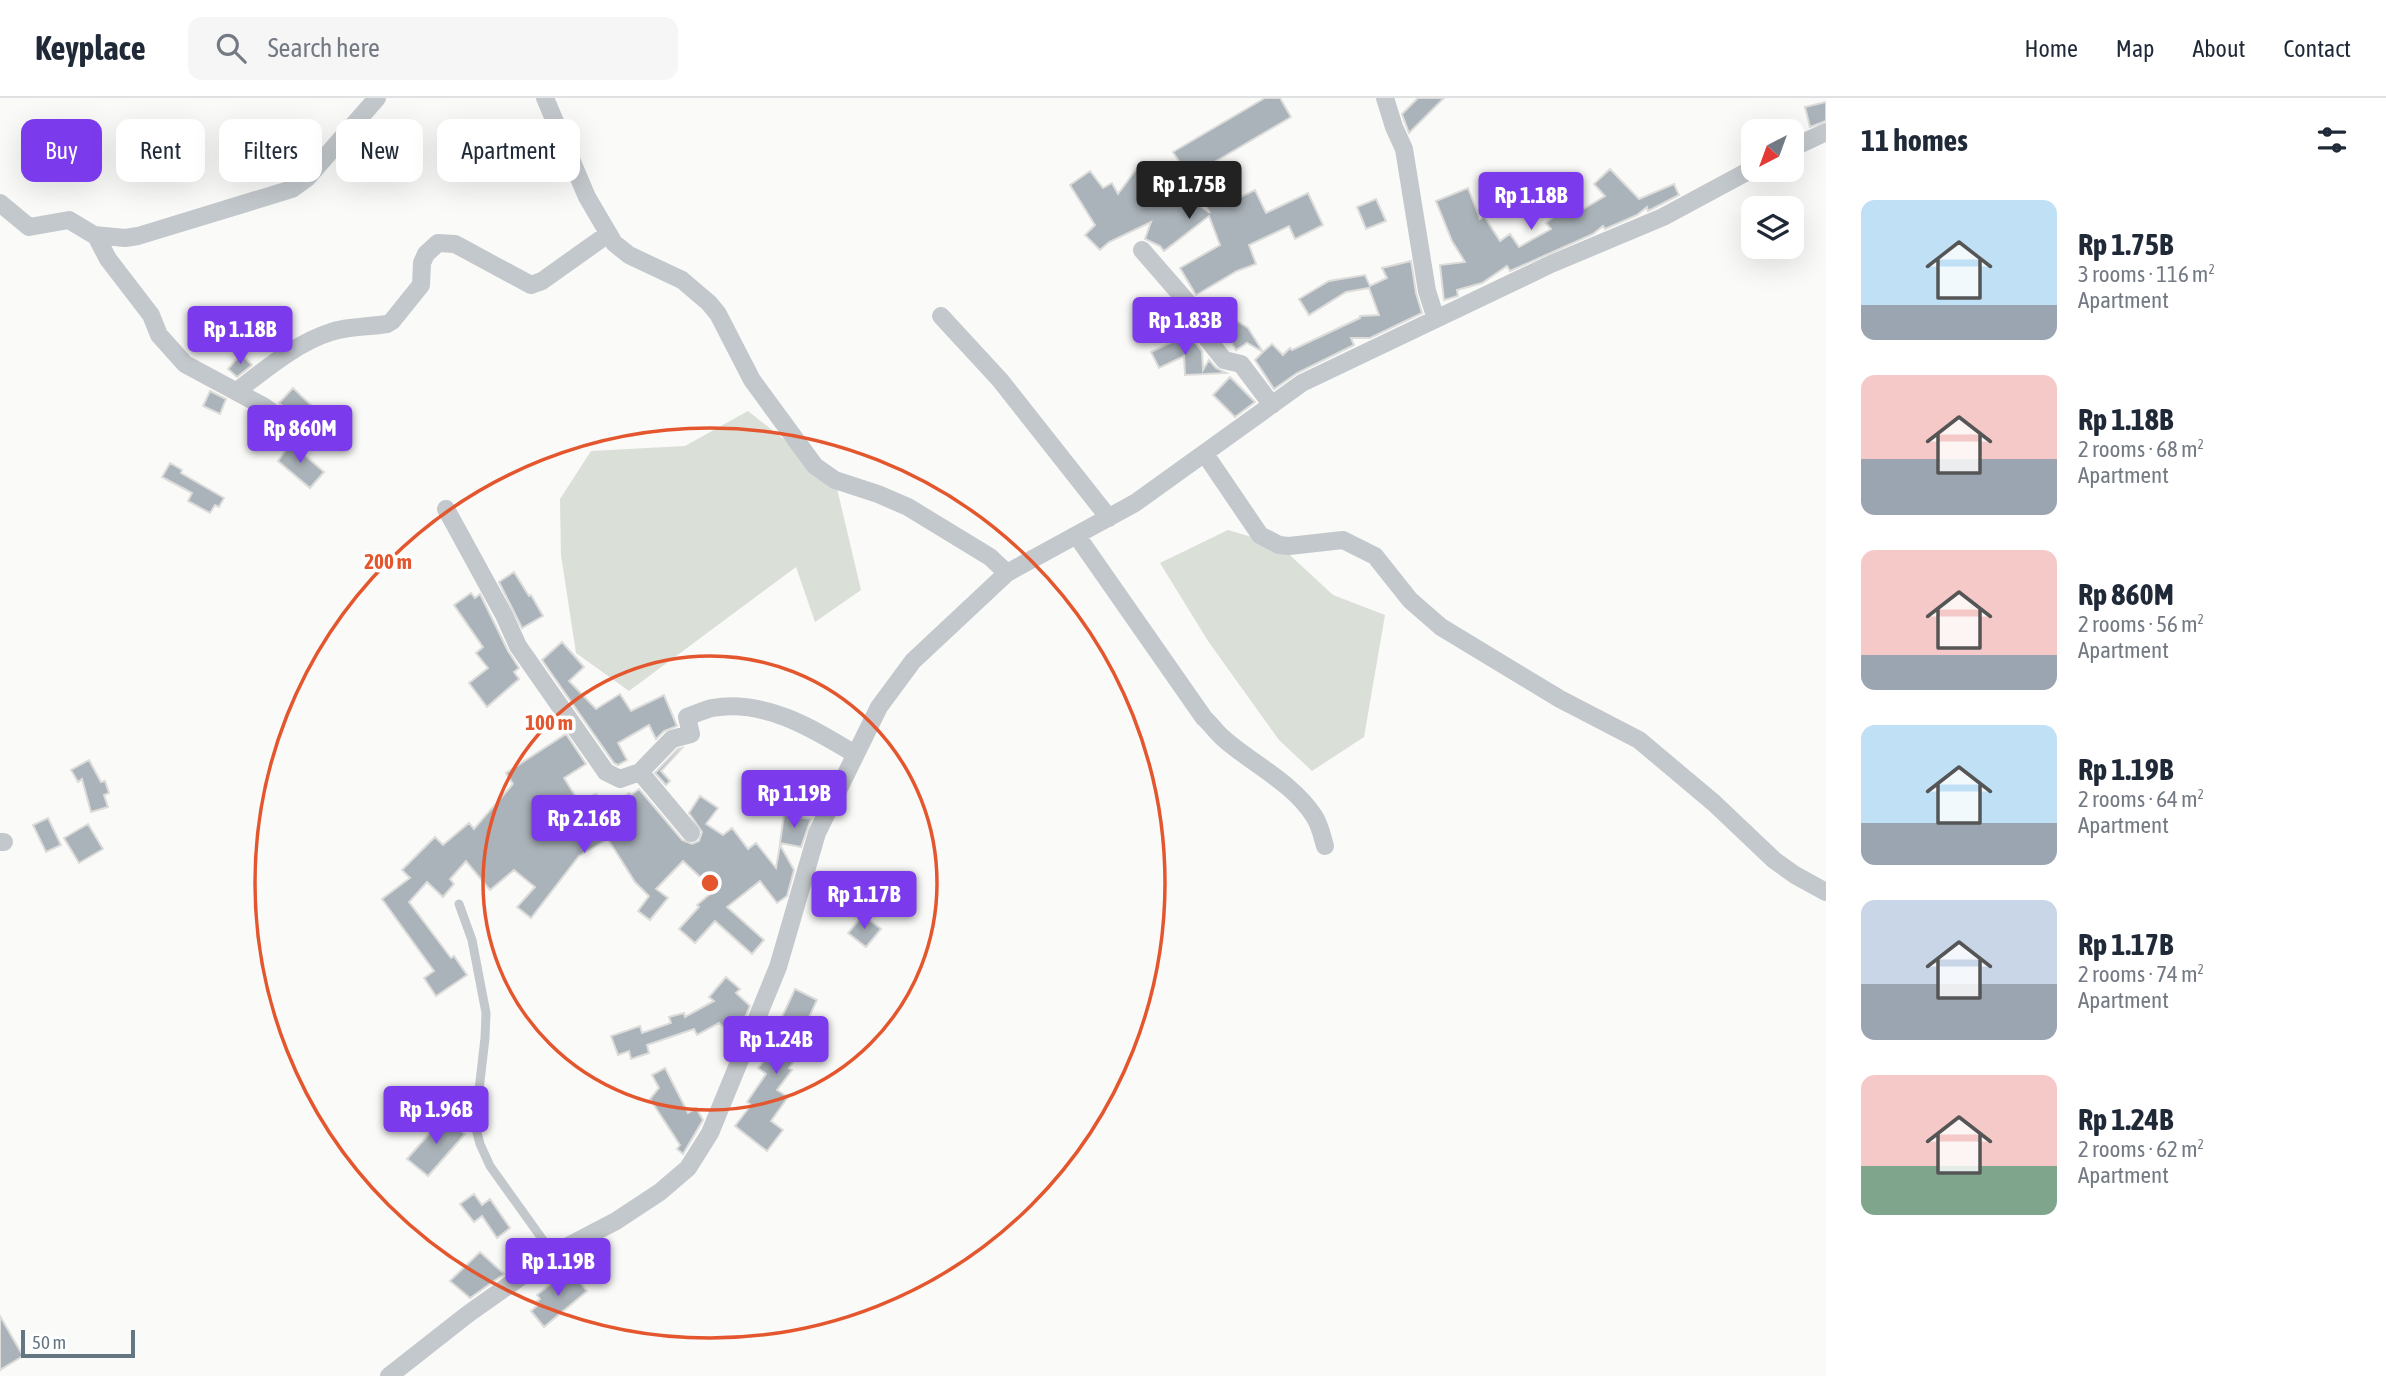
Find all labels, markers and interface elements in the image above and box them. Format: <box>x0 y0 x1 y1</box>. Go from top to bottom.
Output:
search box <box>188 17 678 80</box>
text: Keyplace <box>35 29 146 67</box>
icon: search <box>212 29 250 67</box>
text: Search here <box>268 33 380 63</box>
text: Home <box>2024 35 2078 62</box>
text: Map <box>2116 35 2154 62</box>
text: About <box>2192 35 2245 62</box>
text: Contact <box>2283 35 2351 62</box>
chip: Buy <box>21 119 102 182</box>
chip: Rent <box>116 119 205 182</box>
chip: Filters <box>219 119 322 182</box>
chip: New <box>336 119 423 182</box>
chip: Apartment <box>437 119 580 182</box>
north arrow <box>1741 119 1804 182</box>
map controls <box>1741 119 1804 259</box>
icon: filters <box>2313 121 2351 159</box>
text: 11 homes <box>1861 123 1968 157</box>
pin: Rp 1.75B <box>1117 162 1261 221</box>
text: Rp 1.75B <box>1153 171 1225 197</box>
pin: Rp 1.18B <box>1459 172 1603 232</box>
text: Rp 1.18B <box>1495 182 1567 208</box>
button: layers <box>1741 196 1804 259</box>
text: Rp 1.75B <box>2078 227 2173 261</box>
icon: home <box>1917 228 2001 312</box>
text: 3 rooms · 116 m² <box>2078 261 2215 287</box>
text: Apartment <box>2078 287 2169 313</box>
pin: Rp 1.83B <box>1113 298 1257 357</box>
pin: Rp 1.18B <box>168 306 312 366</box>
text: Rp 1.83B <box>1149 307 1221 333</box>
text: Rp 1.18B <box>204 316 276 342</box>
text: Rp 1.18B <box>2078 402 2173 436</box>
icon: home <box>1917 403 2001 487</box>
pin: Rp 860M <box>235 406 365 465</box>
text: Rp 860M <box>263 415 337 441</box>
text: 2 rooms · 68 m² <box>2078 436 2204 462</box>
text: Apartment <box>2078 462 2169 488</box>
text: 200 m <box>364 549 412 573</box>
text: Rp 860M <box>2078 577 2174 611</box>
icon: home <box>1917 578 2001 662</box>
text: 2 rooms · 56 m² <box>2078 611 2204 637</box>
text: Apartment <box>2078 637 2169 663</box>
text: 100 m <box>525 710 573 734</box>
text: Rp 1.19B <box>2078 752 2173 786</box>
icon: home <box>1917 753 2001 837</box>
pin: Rp 1.19B <box>722 770 866 830</box>
text: Rp 1.19B <box>758 780 830 806</box>
text: 2 rooms · 64 m² <box>2078 786 2204 812</box>
pin: Rp 2.16B <box>512 796 656 855</box>
text: Rp 2.16B <box>548 805 620 831</box>
text: Apartment <box>2078 812 2169 838</box>
centre of rings <box>698 871 722 895</box>
pin: Rp 1.17B <box>792 872 936 931</box>
text: Rp 1.17B <box>828 881 900 907</box>
text: Rp 1.17B <box>2078 927 2173 961</box>
icon: home <box>1917 928 2001 1012</box>
text: 2 rooms · 74 m² <box>2078 961 2204 987</box>
text: Apartment <box>2078 987 2169 1013</box>
pin: Rp 1.24B <box>704 1016 848 1076</box>
text: Rp 1.24B <box>740 1026 812 1052</box>
pin: Rp 1.96B <box>364 1086 508 1146</box>
text: Rp 1.96B <box>400 1096 472 1122</box>
text: Rp 1.24B <box>2078 1102 2173 1136</box>
icon: home <box>1917 1103 2001 1187</box>
text: 2 rooms · 62 m² <box>2078 1136 2204 1162</box>
text: Apartment <box>2078 1162 2169 1188</box>
pin: Rp 1.19B <box>486 1238 630 1298</box>
text: Rp 1.19B <box>522 1248 594 1274</box>
scale bar <box>21 1327 135 1359</box>
text: 50 m <box>32 1331 66 1353</box>

